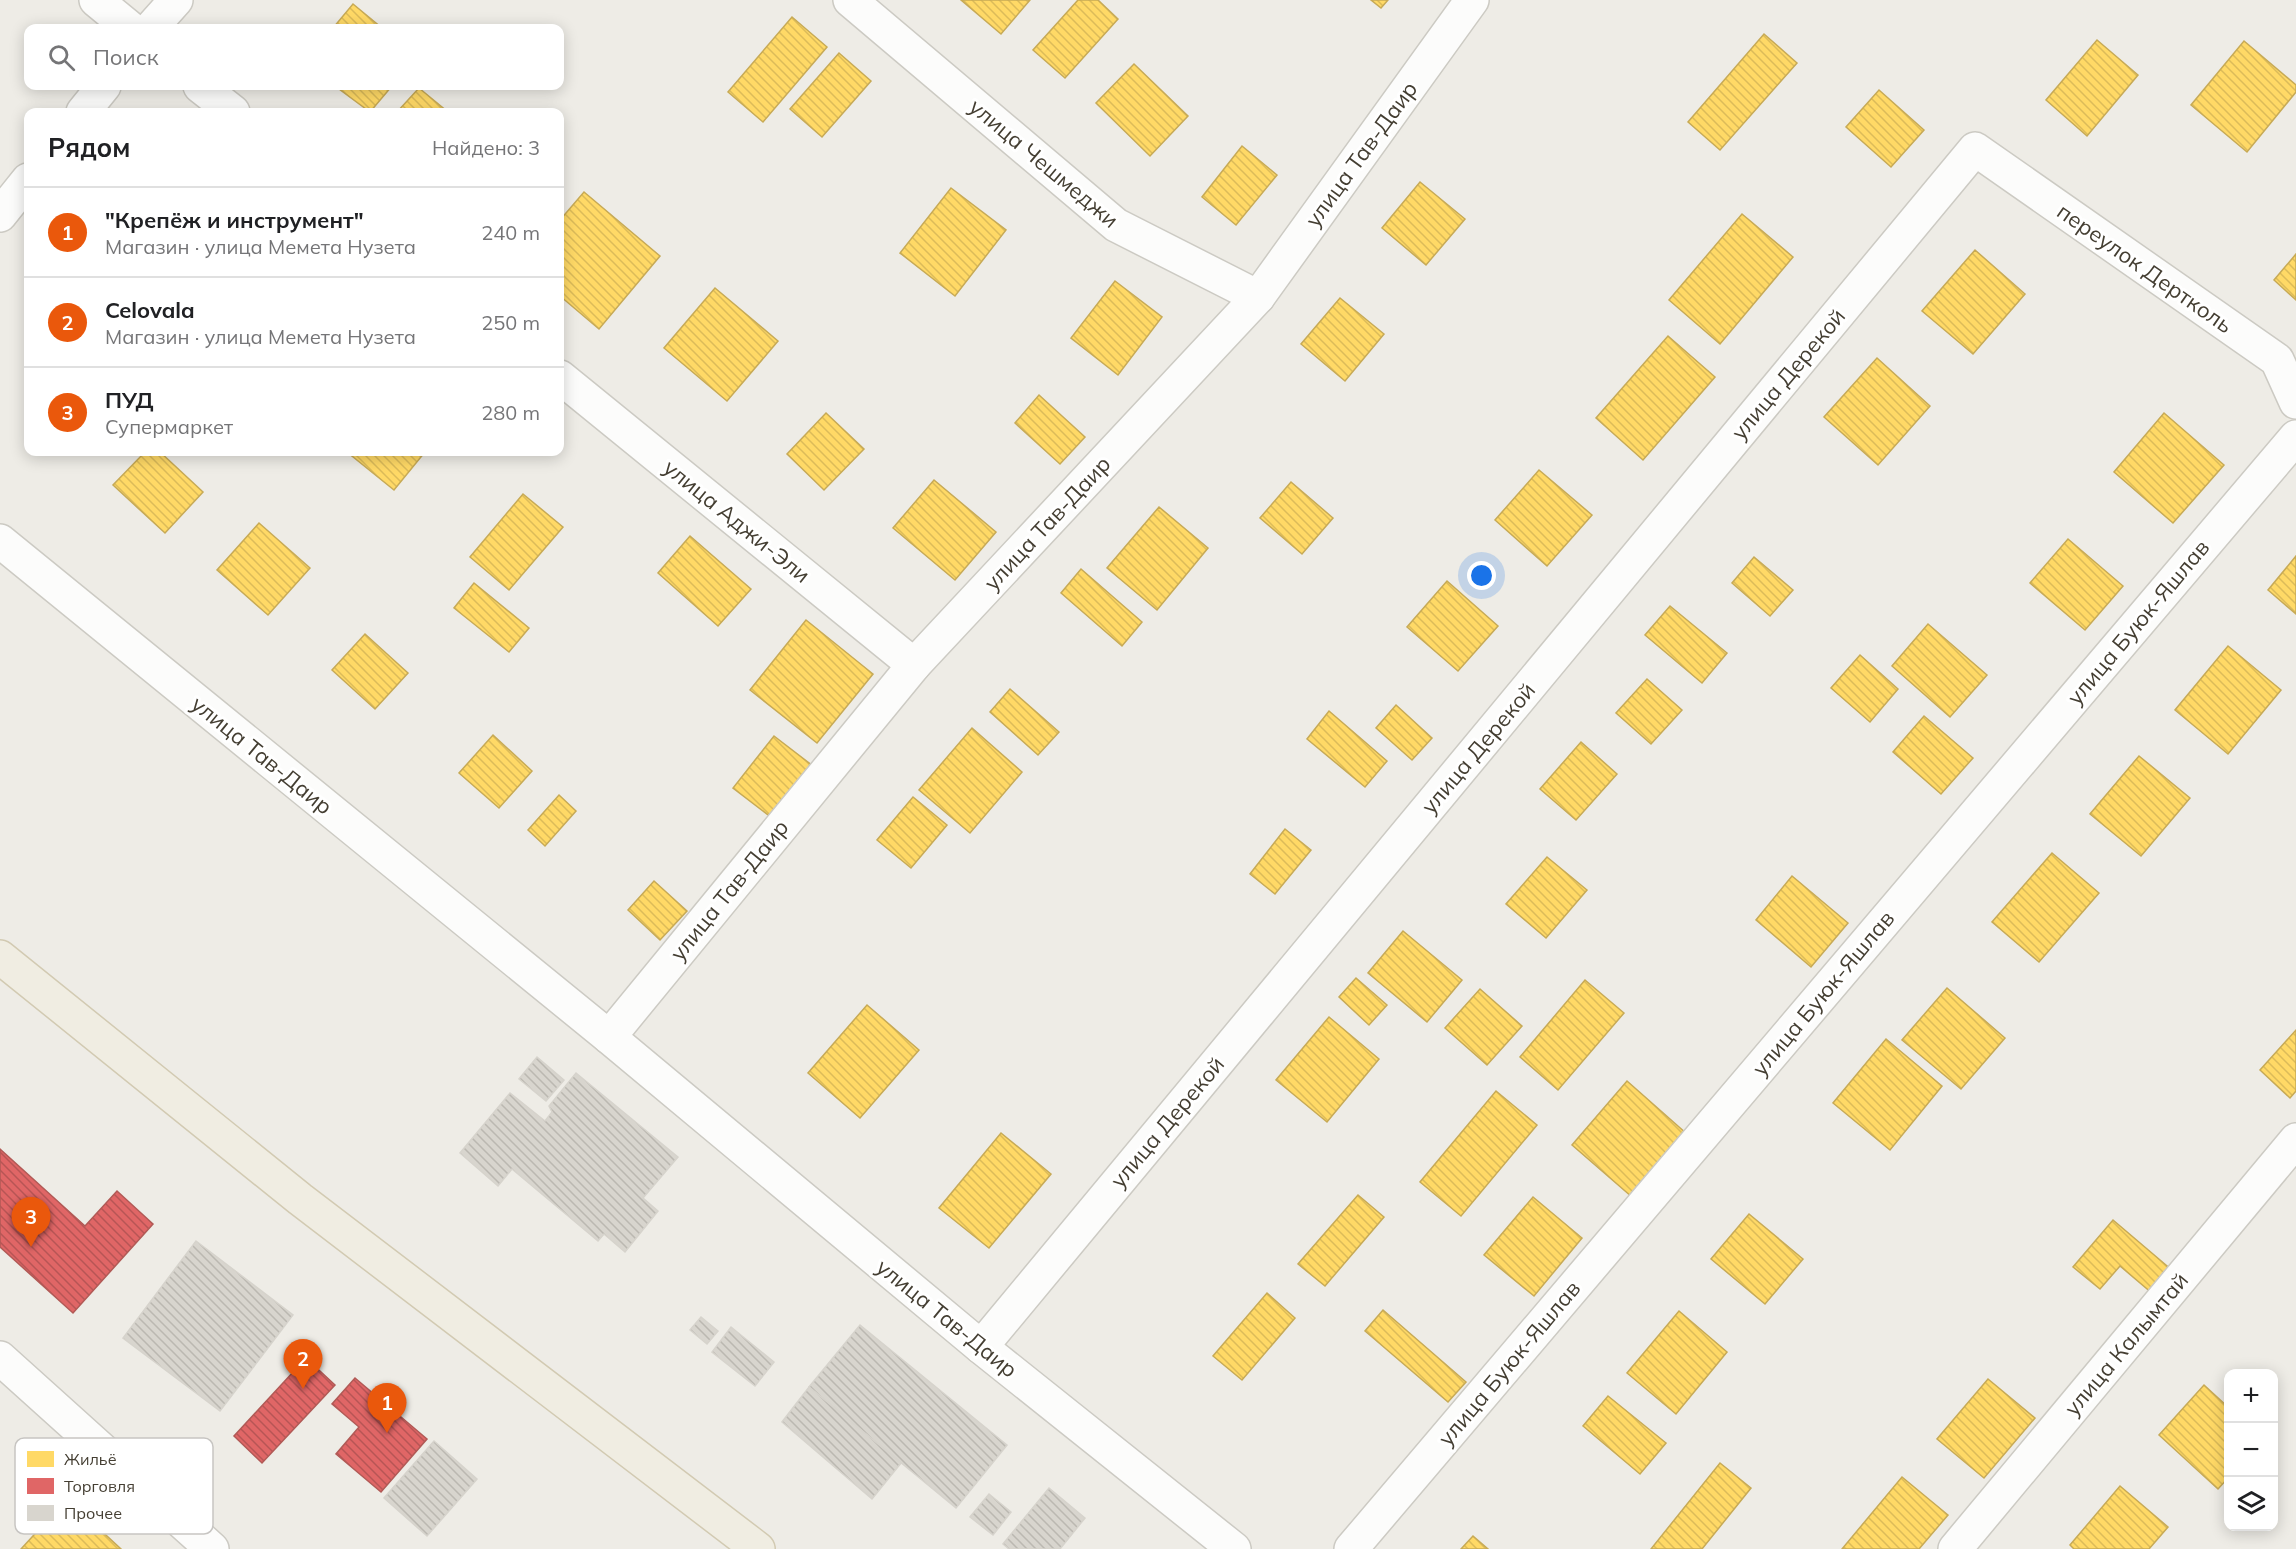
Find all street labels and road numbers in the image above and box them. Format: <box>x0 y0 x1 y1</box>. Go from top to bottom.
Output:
street label: улица Тав-Даир <box>1299 76 1423 232</box>
street label: улица Чешмеджи <box>964 92 1124 234</box>
street label: переулок Дертколь <box>2052 197 2238 339</box>
street label: улица Дерекой <box>1725 303 1851 445</box>
street label: улица Тав-Даир <box>978 450 1116 596</box>
street label: улица Аджи-Эли <box>658 453 816 589</box>
street label: улица Буюк-Яшлав <box>2061 534 2215 710</box>
street label: улица Дерекой <box>1415 677 1541 819</box>
street label: улица Тав-Даир <box>186 690 338 820</box>
street label: улица Тав-Даир <box>664 814 794 966</box>
street label: улица Буюк-Яшлав <box>1746 905 1900 1081</box>
street label: улица Дерекой <box>1104 1051 1230 1193</box>
street label: улица Тав-Даир <box>871 1253 1023 1383</box>
street label: улица Калымтай <box>2058 1267 2194 1421</box>
street label: улица Буюк-Яшлав <box>1432 1275 1586 1451</box>

